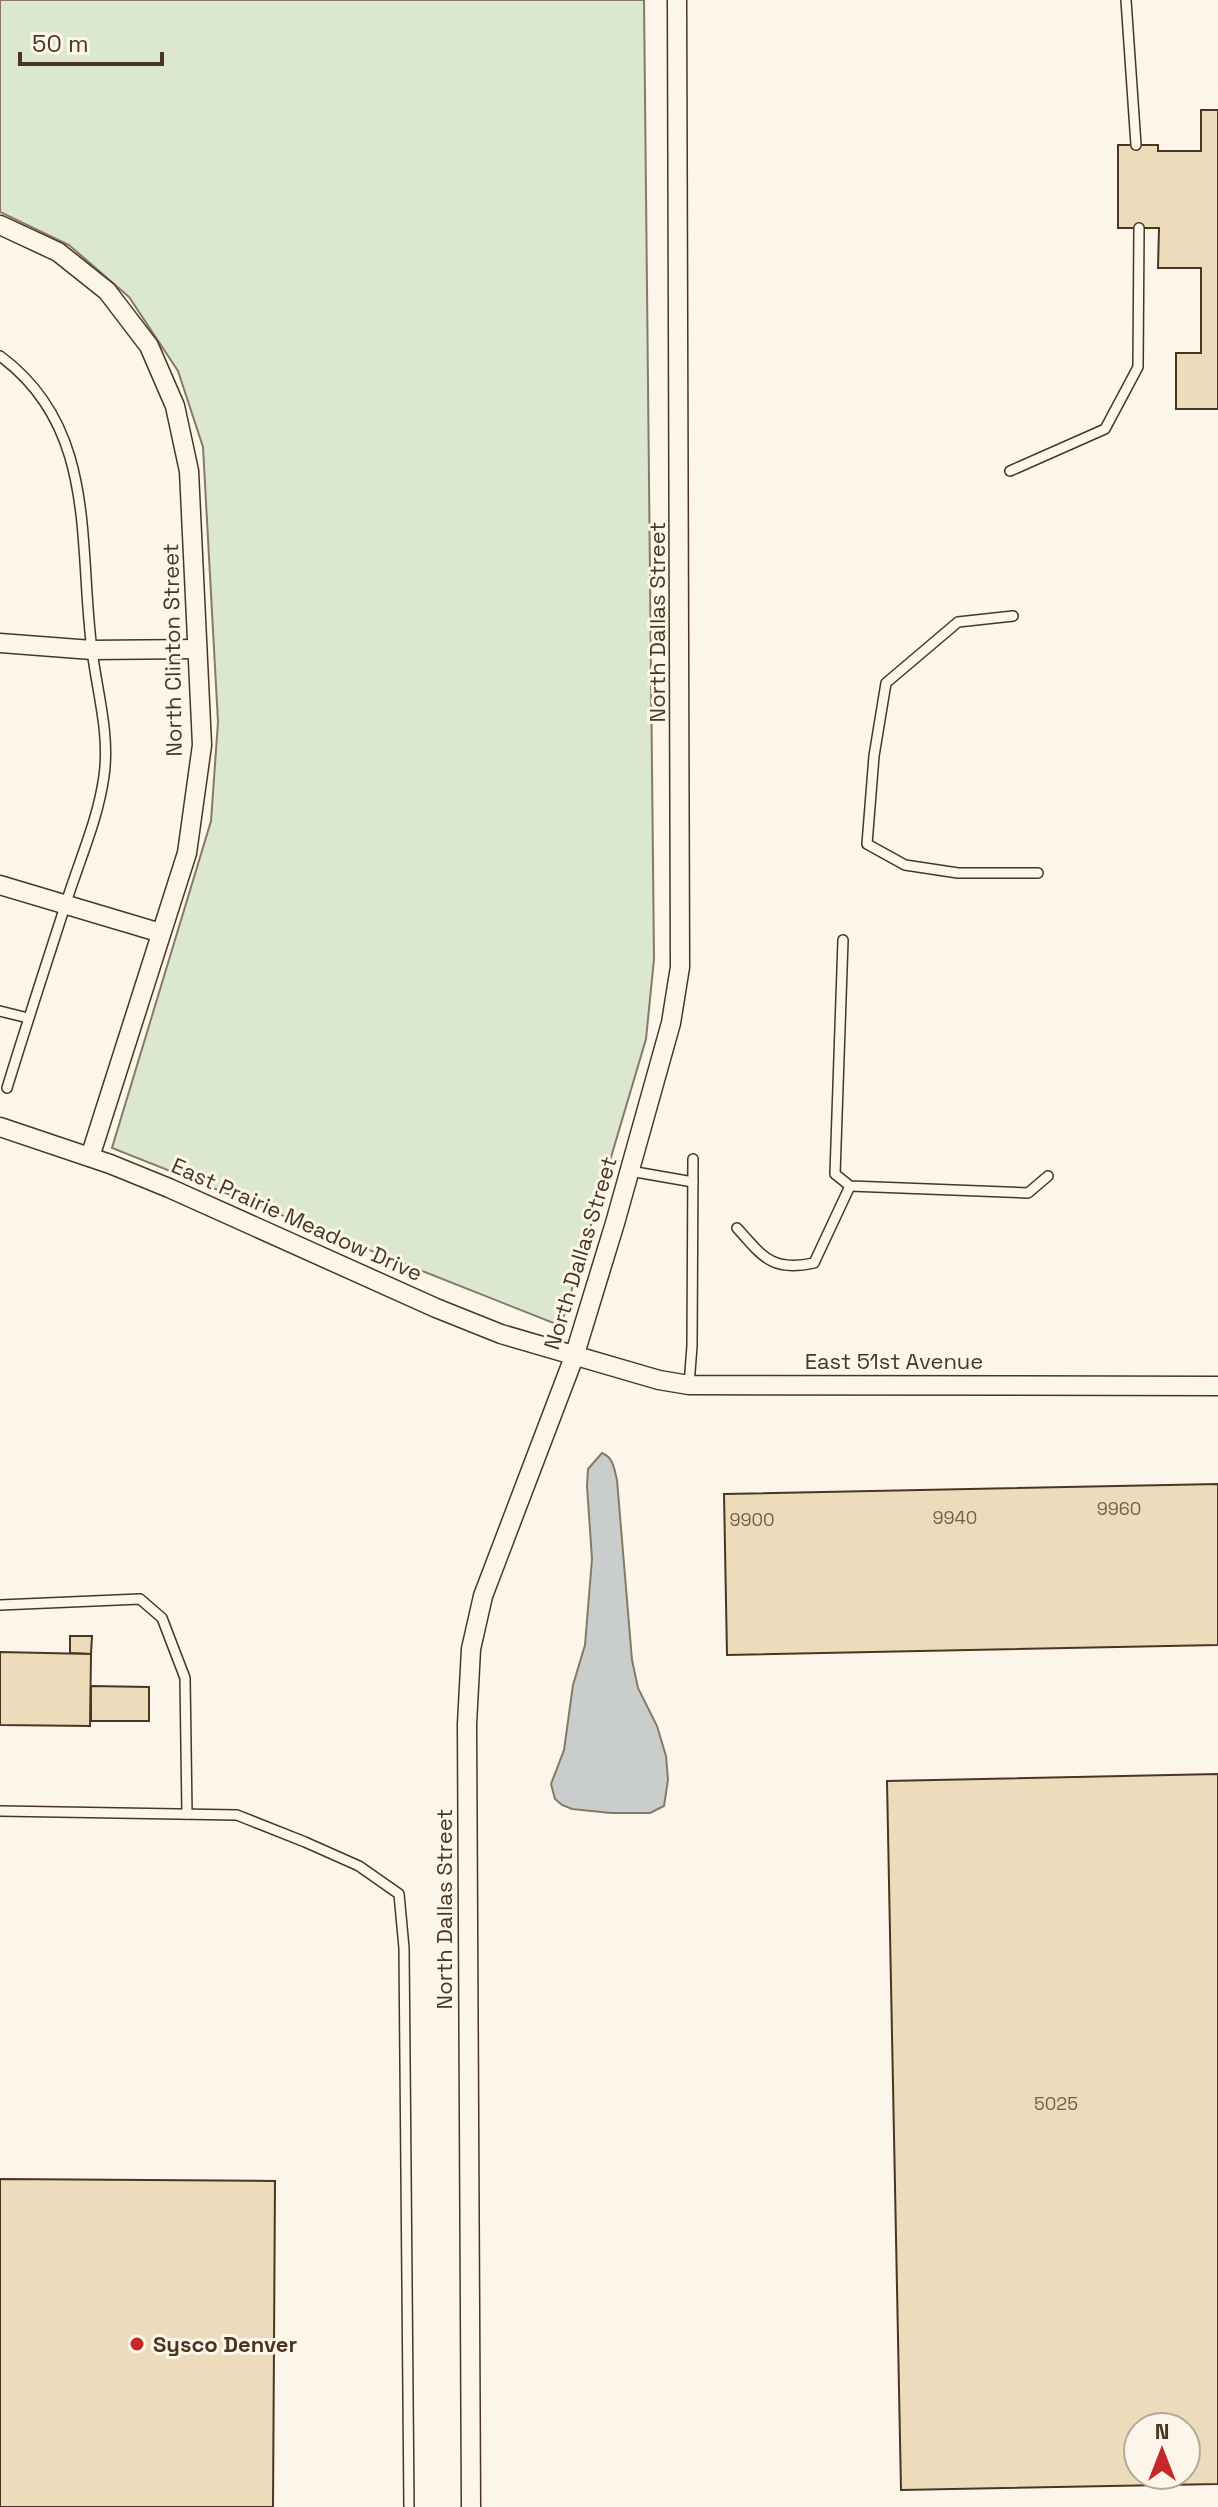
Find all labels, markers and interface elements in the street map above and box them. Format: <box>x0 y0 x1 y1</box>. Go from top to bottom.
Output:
scale bar <box>20 16 162 66</box>
text: 50 m <box>32 28 89 59</box>
street label: North Dallas Street <box>643 522 671 722</box>
street label: North Clinton Street <box>156 543 188 757</box>
street label: East Prairie Meadow Drive <box>167 1151 427 1287</box>
street label: North Dallas Street <box>537 1153 623 1353</box>
street label: East 51st Avenue <box>805 1347 983 1375</box>
house number: 9960 <box>1097 1497 1141 1520</box>
house number: 9940 <box>933 1506 977 1529</box>
house number: 9900 <box>729 1508 775 1531</box>
street label: North Dallas Street <box>430 1809 458 2009</box>
house number: 5025 <box>1034 2092 1078 2115</box>
place label: Sysco Denver <box>153 2330 297 2358</box>
marker: Sysco Denver <box>128 2335 146 2353</box>
north arrow <box>1122 2411 1202 2491</box>
text: N <box>1155 2417 1169 2445</box>

